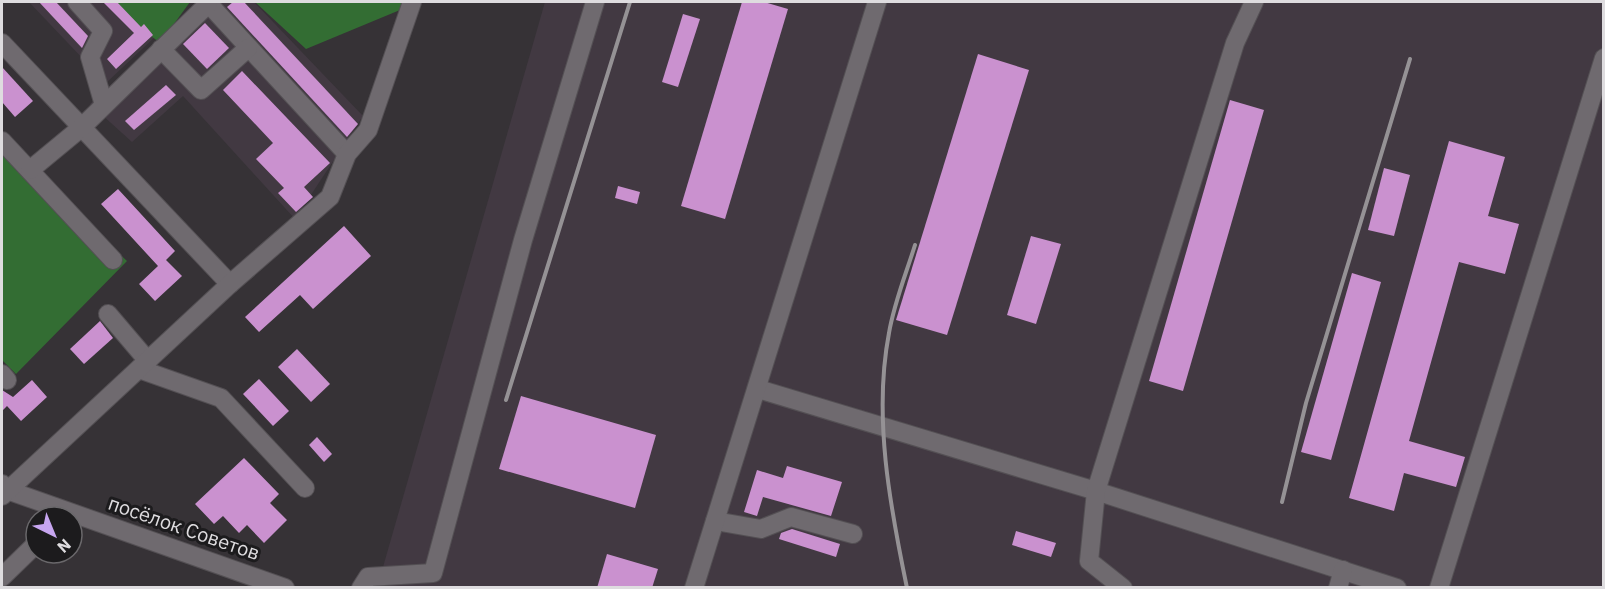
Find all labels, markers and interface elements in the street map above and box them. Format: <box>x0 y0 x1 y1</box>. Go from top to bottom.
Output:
street label: посёлок Советов <box>105 489 264 566</box>
north arrow <box>24 505 84 565</box>
text: N <box>53 535 75 557</box>

